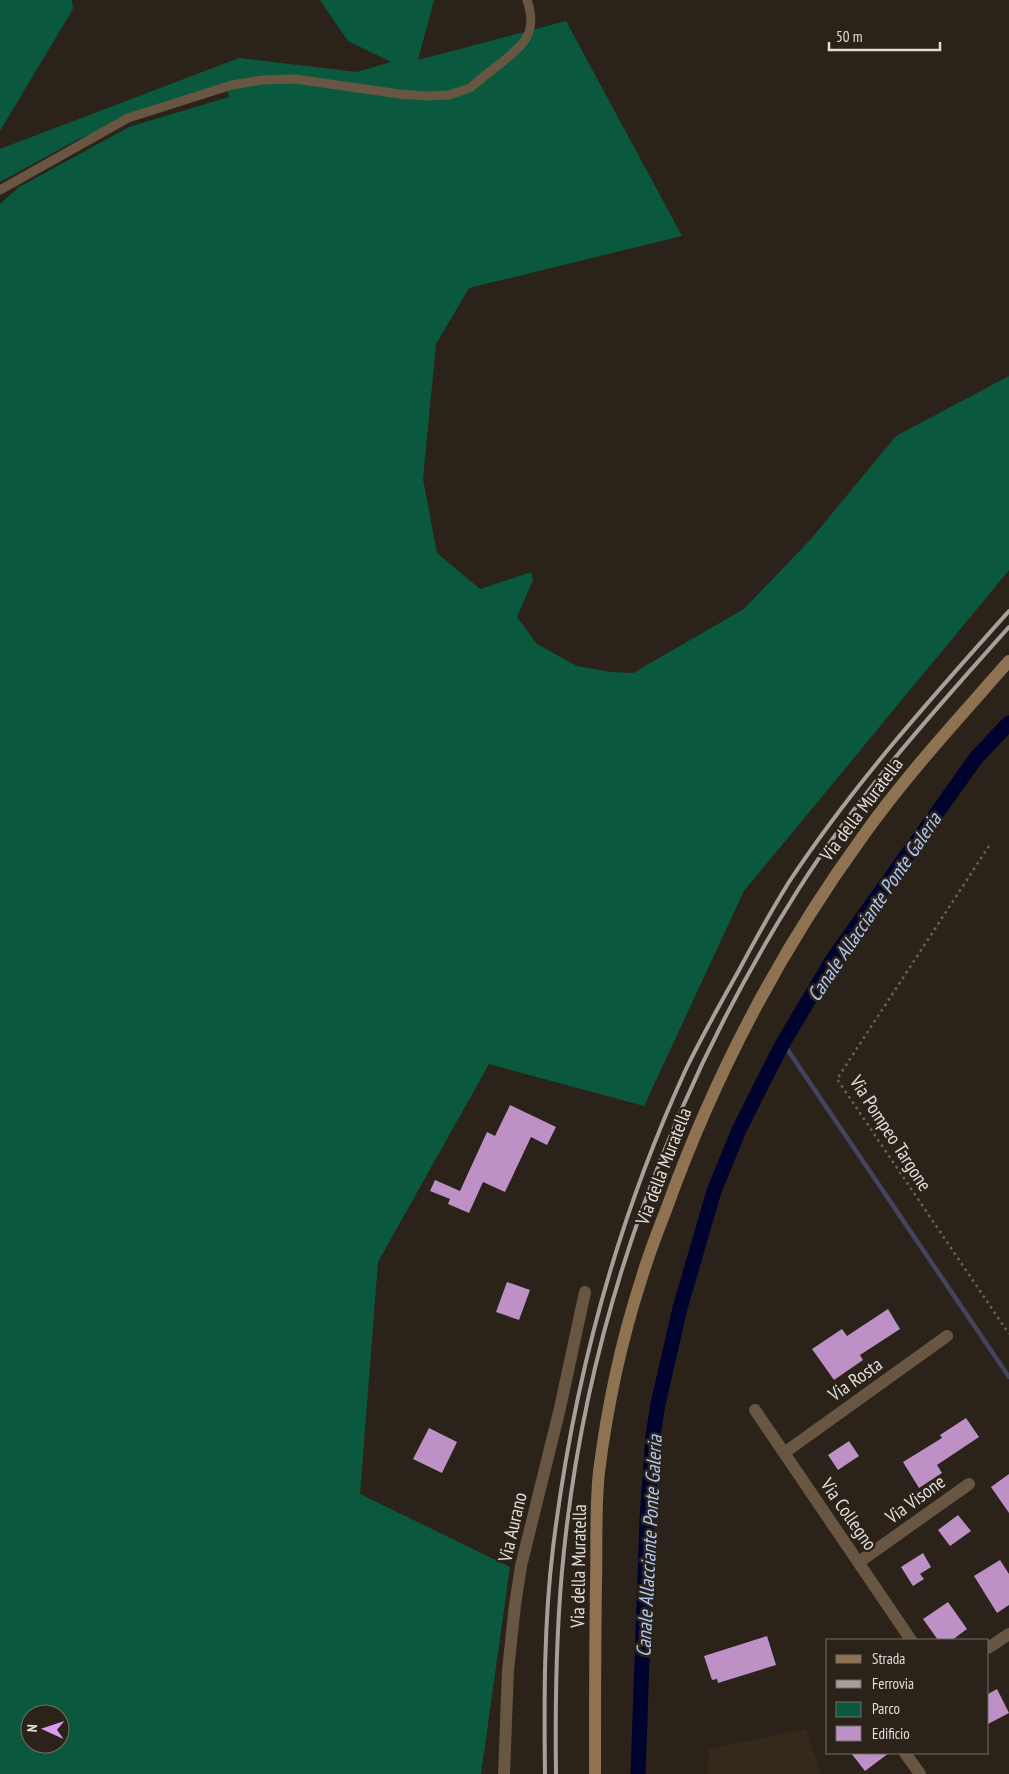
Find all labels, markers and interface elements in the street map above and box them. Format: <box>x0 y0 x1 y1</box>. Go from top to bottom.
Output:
scale bar <box>829 20 940 52</box>
text: 50 m <box>836 27 862 46</box>
street label: Via della Muratella <box>814 752 908 866</box>
water label: Canale Allacciante Ponte Galeria <box>801 807 947 1006</box>
street label: Via Pompeo Targone <box>844 1070 937 1195</box>
street label: Via della Muratella <box>629 1104 696 1229</box>
street label: Via Rosta <box>823 1352 887 1407</box>
water label: Canale Allacciante Ponte Galeria <box>630 1433 668 1658</box>
street label: Via Visone <box>880 1469 950 1529</box>
street label: Via Collegno <box>815 1473 882 1555</box>
street label: Via Aurano <box>492 1490 532 1565</box>
street label: Via della Muratella <box>565 1504 591 1629</box>
legend <box>826 1639 989 1754</box>
text: Strada <box>872 1649 905 1668</box>
text: Ferrovia <box>872 1674 914 1693</box>
text: Parco <box>872 1699 900 1718</box>
north arrow <box>20 1704 70 1754</box>
text: N <box>23 1724 41 1733</box>
text: Edificio <box>872 1724 910 1743</box>

